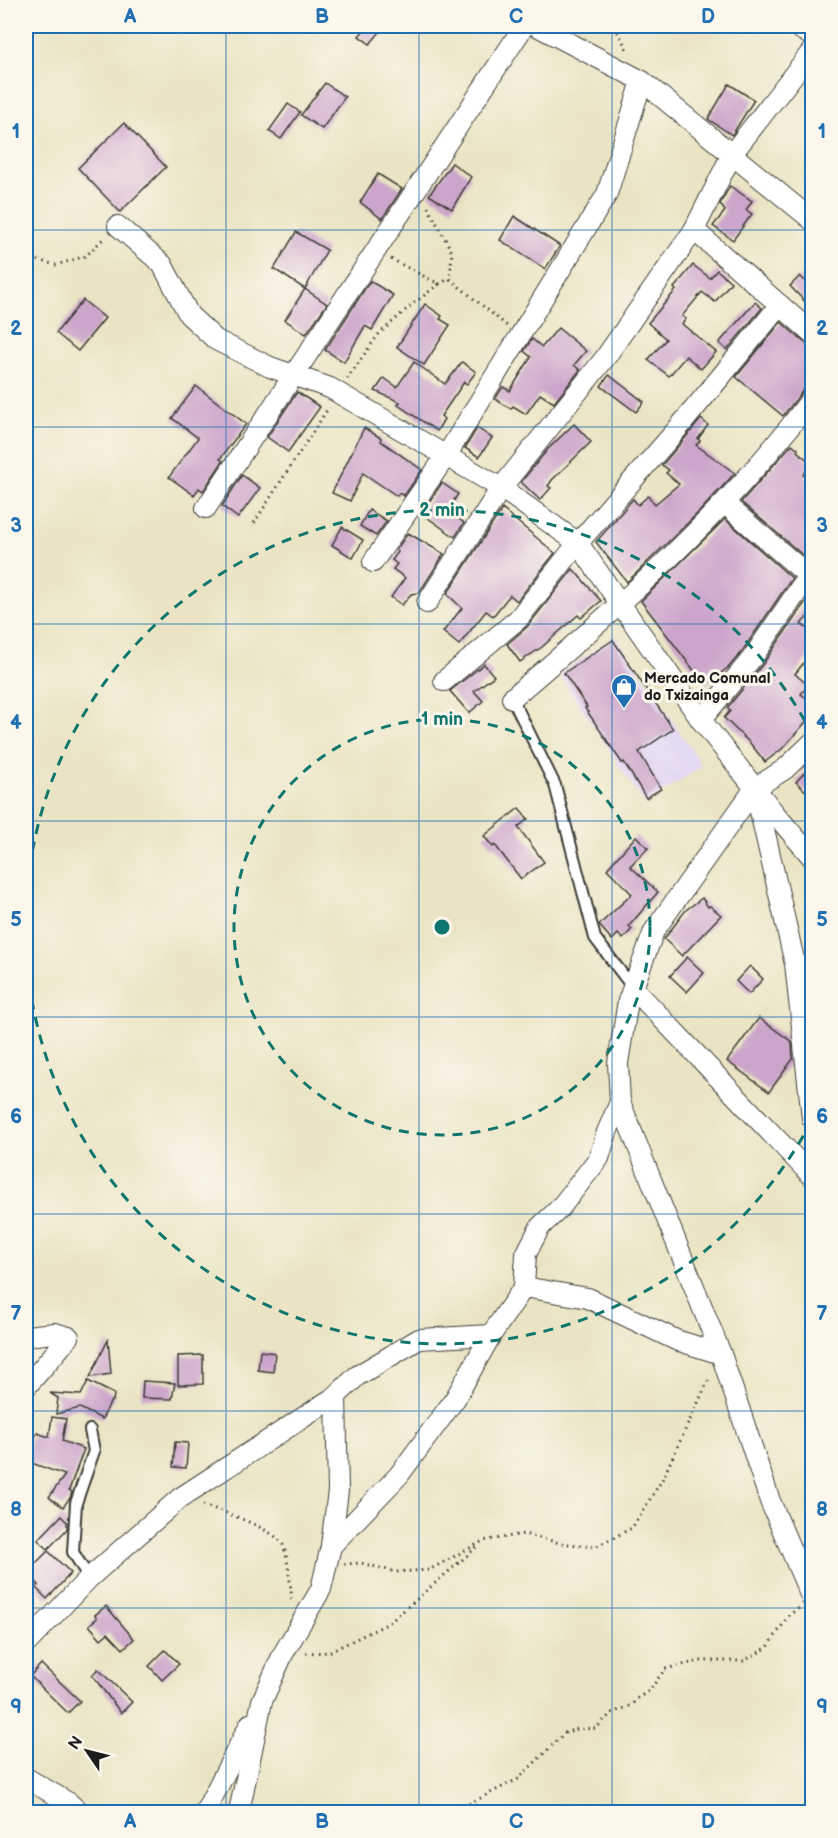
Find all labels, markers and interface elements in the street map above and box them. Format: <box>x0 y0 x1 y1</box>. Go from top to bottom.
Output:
text: A <box>123 5 137 29</box>
text: B <box>315 5 329 29</box>
text: C <box>509 5 523 29</box>
text: D <box>701 5 715 29</box>
text: 1 <box>12 120 20 144</box>
text: 1 <box>818 120 826 144</box>
text: 2 <box>10 317 22 341</box>
text: 2 <box>816 317 828 341</box>
text: 2 min <box>419 500 465 521</box>
text: 3 <box>10 514 22 538</box>
text: 3 <box>816 514 828 538</box>
place label: Mercado Comunal do Txizainga <box>644 669 770 705</box>
shop icon: Mercado Comunal do Txizainga <box>609 672 639 710</box>
text: 1 min <box>421 709 463 730</box>
text: 4 <box>10 711 22 735</box>
text: 4 <box>816 711 828 735</box>
text: 5 <box>10 908 22 932</box>
text: 5 <box>816 908 828 932</box>
centre of rings <box>432 917 452 937</box>
text: 6 <box>10 1105 22 1129</box>
text: 6 <box>816 1105 828 1129</box>
text: 7 <box>10 1302 22 1326</box>
text: 7 <box>816 1302 828 1326</box>
text: 8 <box>10 1498 22 1522</box>
text: 8 <box>816 1498 828 1522</box>
text: 9 <box>10 1695 22 1719</box>
text: 9 <box>816 1695 828 1719</box>
north arrow <box>57 1721 117 1781</box>
text: N <box>65 1733 87 1754</box>
text: A <box>123 1810 137 1834</box>
text: B <box>315 1810 329 1834</box>
text: C <box>509 1810 523 1834</box>
text: D <box>701 1810 715 1834</box>

